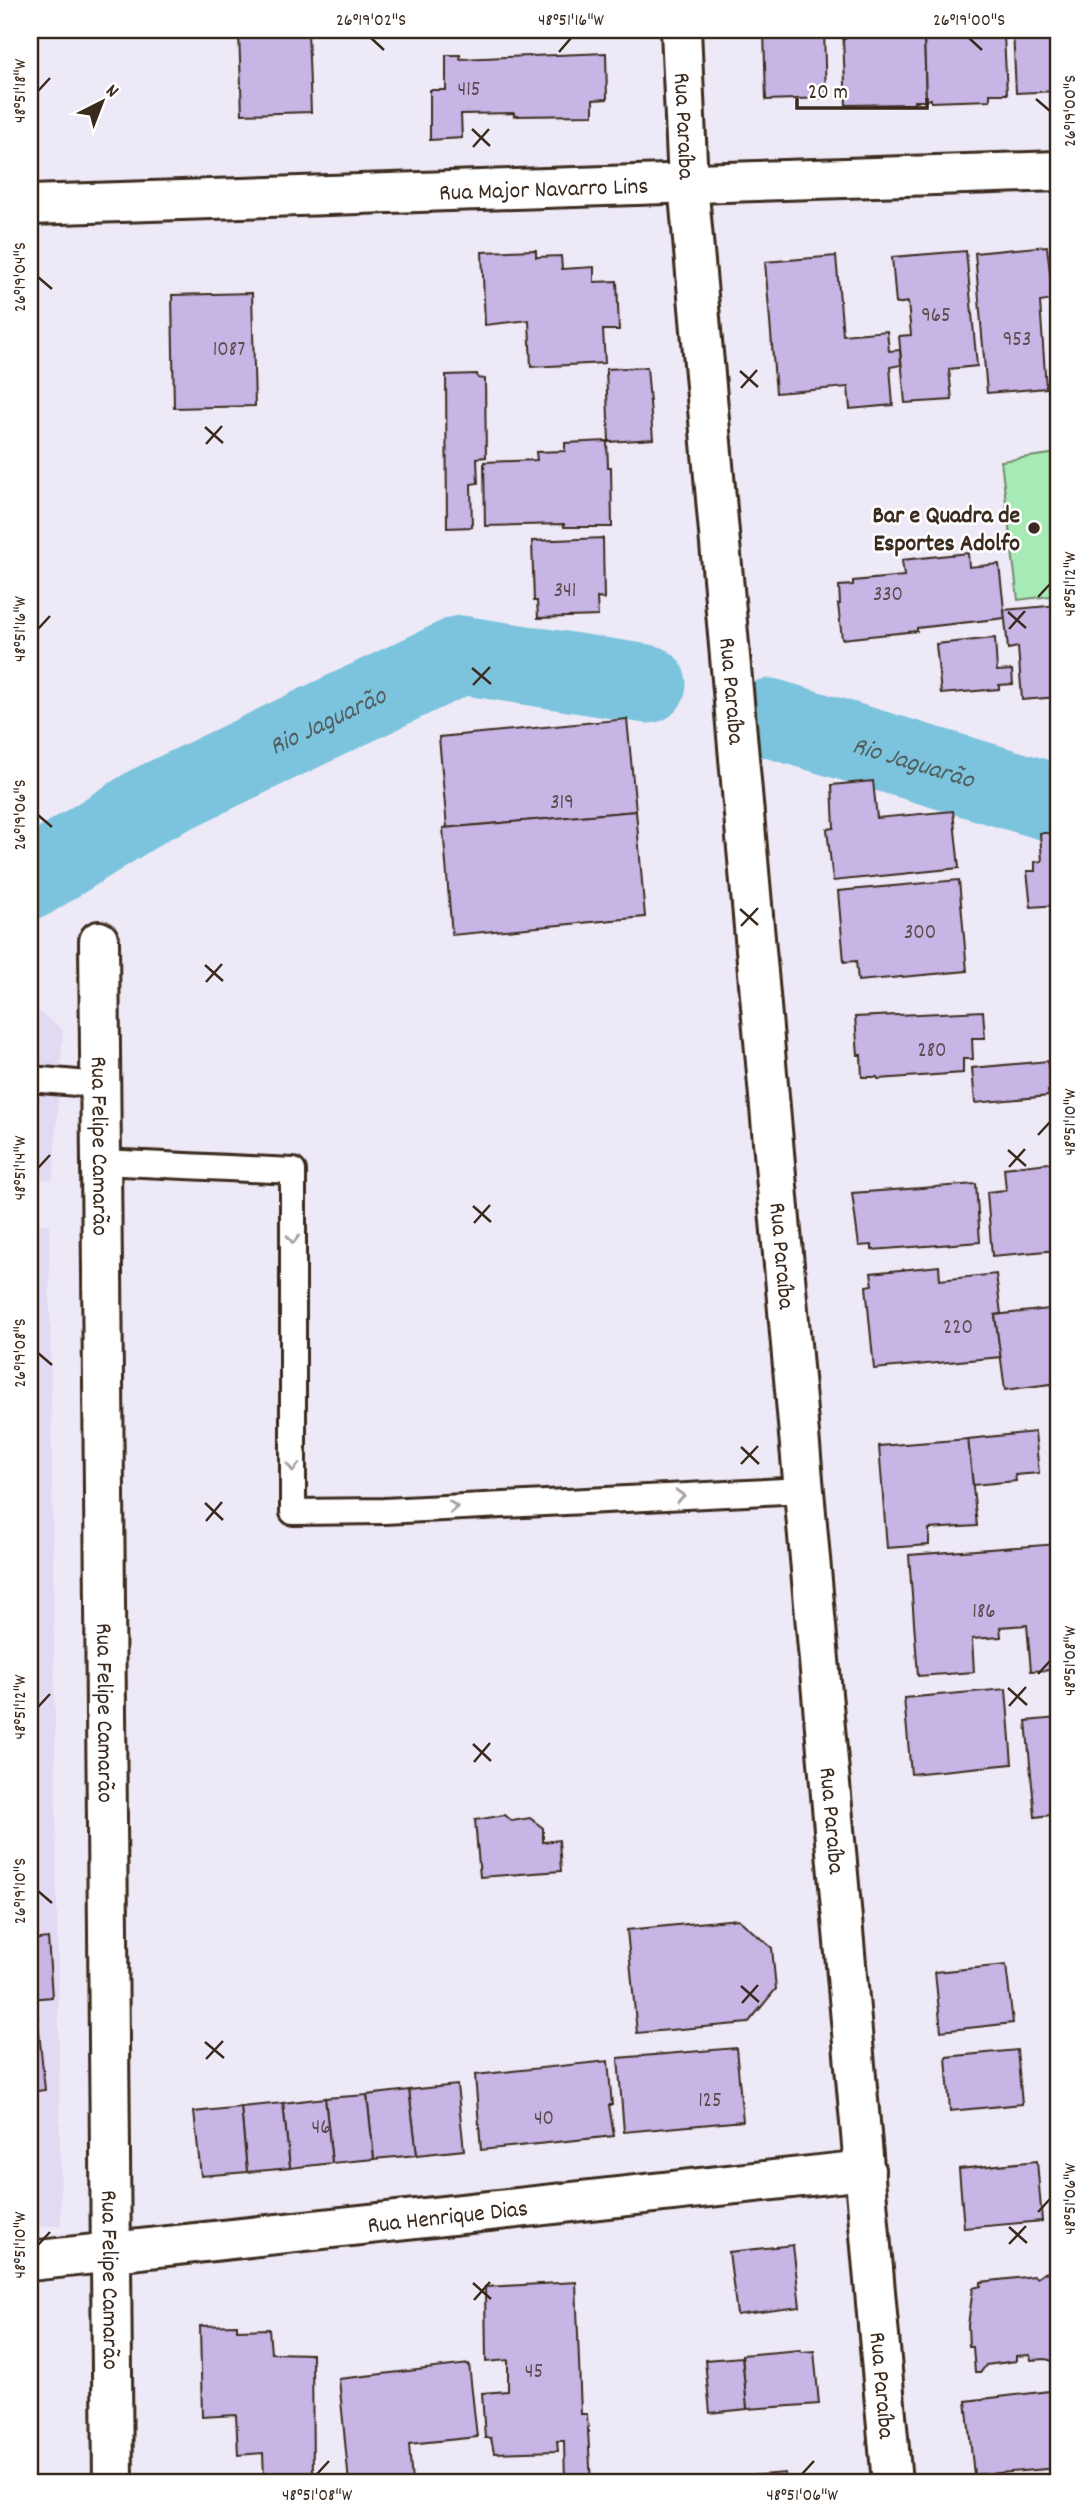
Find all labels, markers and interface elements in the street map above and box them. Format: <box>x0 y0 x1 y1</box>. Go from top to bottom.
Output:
text: 26°19'02"S <box>336 9 406 34</box>
text: 48°51'16"W <box>538 9 605 34</box>
text: 26°19'00"S <box>933 9 1005 34</box>
text: 48°51'18"W <box>9 58 34 123</box>
north arrow <box>66 66 136 136</box>
scale bar <box>797 66 927 110</box>
street label: Rua Paraíba <box>663 72 702 181</box>
text: 26°19'00"S <box>1059 75 1084 147</box>
house number: 415 <box>457 76 481 106</box>
text: N <box>99 79 124 105</box>
text: 20 m <box>808 79 848 109</box>
street label: Rua Major Navarro Lins <box>439 171 649 211</box>
text: 26°19'04"S <box>9 242 34 312</box>
house number: 965 <box>921 302 951 332</box>
house number: 953 <box>1003 326 1031 356</box>
house number: 1087 <box>213 336 245 366</box>
place label: Bar e Quadra de Esportes Adolfo <box>873 500 1020 562</box>
marker: Bar e Quadra de Esportes Adolfo <box>1026 520 1042 536</box>
text: 48°51'12"W <box>1059 551 1084 616</box>
house number: 341 <box>554 577 576 607</box>
house number: 330 <box>873 581 903 611</box>
text: 48°51'16"W <box>9 595 34 662</box>
street label: Rua Paraíba <box>708 636 752 747</box>
water label: Rio Jaguarão <box>264 678 394 767</box>
water label: Rio Jaguarão <box>847 729 980 800</box>
text: 26°19'06"S <box>9 779 34 851</box>
house number: 319 <box>550 789 574 819</box>
house number: 300 <box>904 919 936 949</box>
house number: 280 <box>917 1037 947 1067</box>
street label: Rua Felipe Camarão <box>80 1056 116 1236</box>
text: 48°51'10"W <box>1059 1088 1084 1155</box>
text: 48°51'14"W <box>9 1135 34 1200</box>
street label: Rua Paraíba <box>758 1201 802 1312</box>
one-way arrow <box>285 1235 301 1245</box>
house number: 220 <box>943 1314 973 1344</box>
text: 26°19'08"S <box>9 1318 34 1388</box>
one-way arrow <box>285 1462 301 1473</box>
one-way arrow <box>675 1489 686 1504</box>
one-way arrow <box>447 1500 458 1515</box>
house number: 186 <box>972 1598 996 1628</box>
street label: Rua Felipe Camarão <box>85 1623 121 1803</box>
text: 48°51'08"W <box>1059 1625 1084 1696</box>
text: 48°51'12"W <box>9 1674 34 1739</box>
street label: Rua Paraíba <box>809 1766 852 1876</box>
text: 26°19'10"S <box>9 1858 34 1924</box>
house number: 125 <box>698 2087 722 2117</box>
house number: 40 <box>534 2105 554 2135</box>
house number: 46 <box>311 2114 331 2144</box>
text: 48°51'06"W <box>1059 2163 1084 2235</box>
street label: Rua Felipe Camarão <box>90 2190 126 2370</box>
street label: Rua Henrique Dias <box>366 2193 530 2244</box>
text: 48°51'10"W <box>9 2211 34 2278</box>
street label: Rua Paraíba <box>859 2331 902 2441</box>
house number: 45 <box>525 2358 543 2388</box>
text: 48°51'08"W <box>282 2484 353 2509</box>
text: 48°51'06"W <box>766 2484 838 2509</box>

